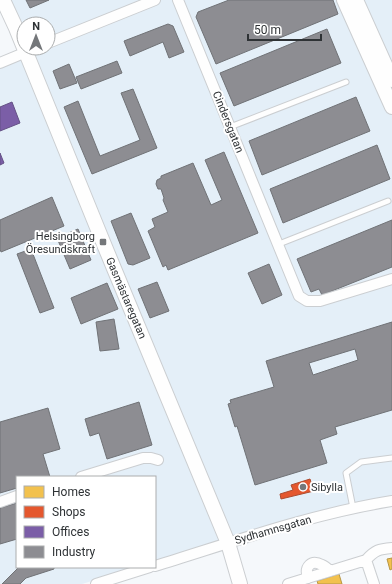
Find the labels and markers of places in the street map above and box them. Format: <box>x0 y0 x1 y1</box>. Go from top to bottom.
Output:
place label: Helsingborg Öresundskraft <box>26 230 95 256</box>
marker: Helsingborg Öresundskraft <box>98 237 108 247</box>
place label: Sibylla <box>311 481 343 494</box>
marker: Sibylla <box>298 482 308 492</box>

